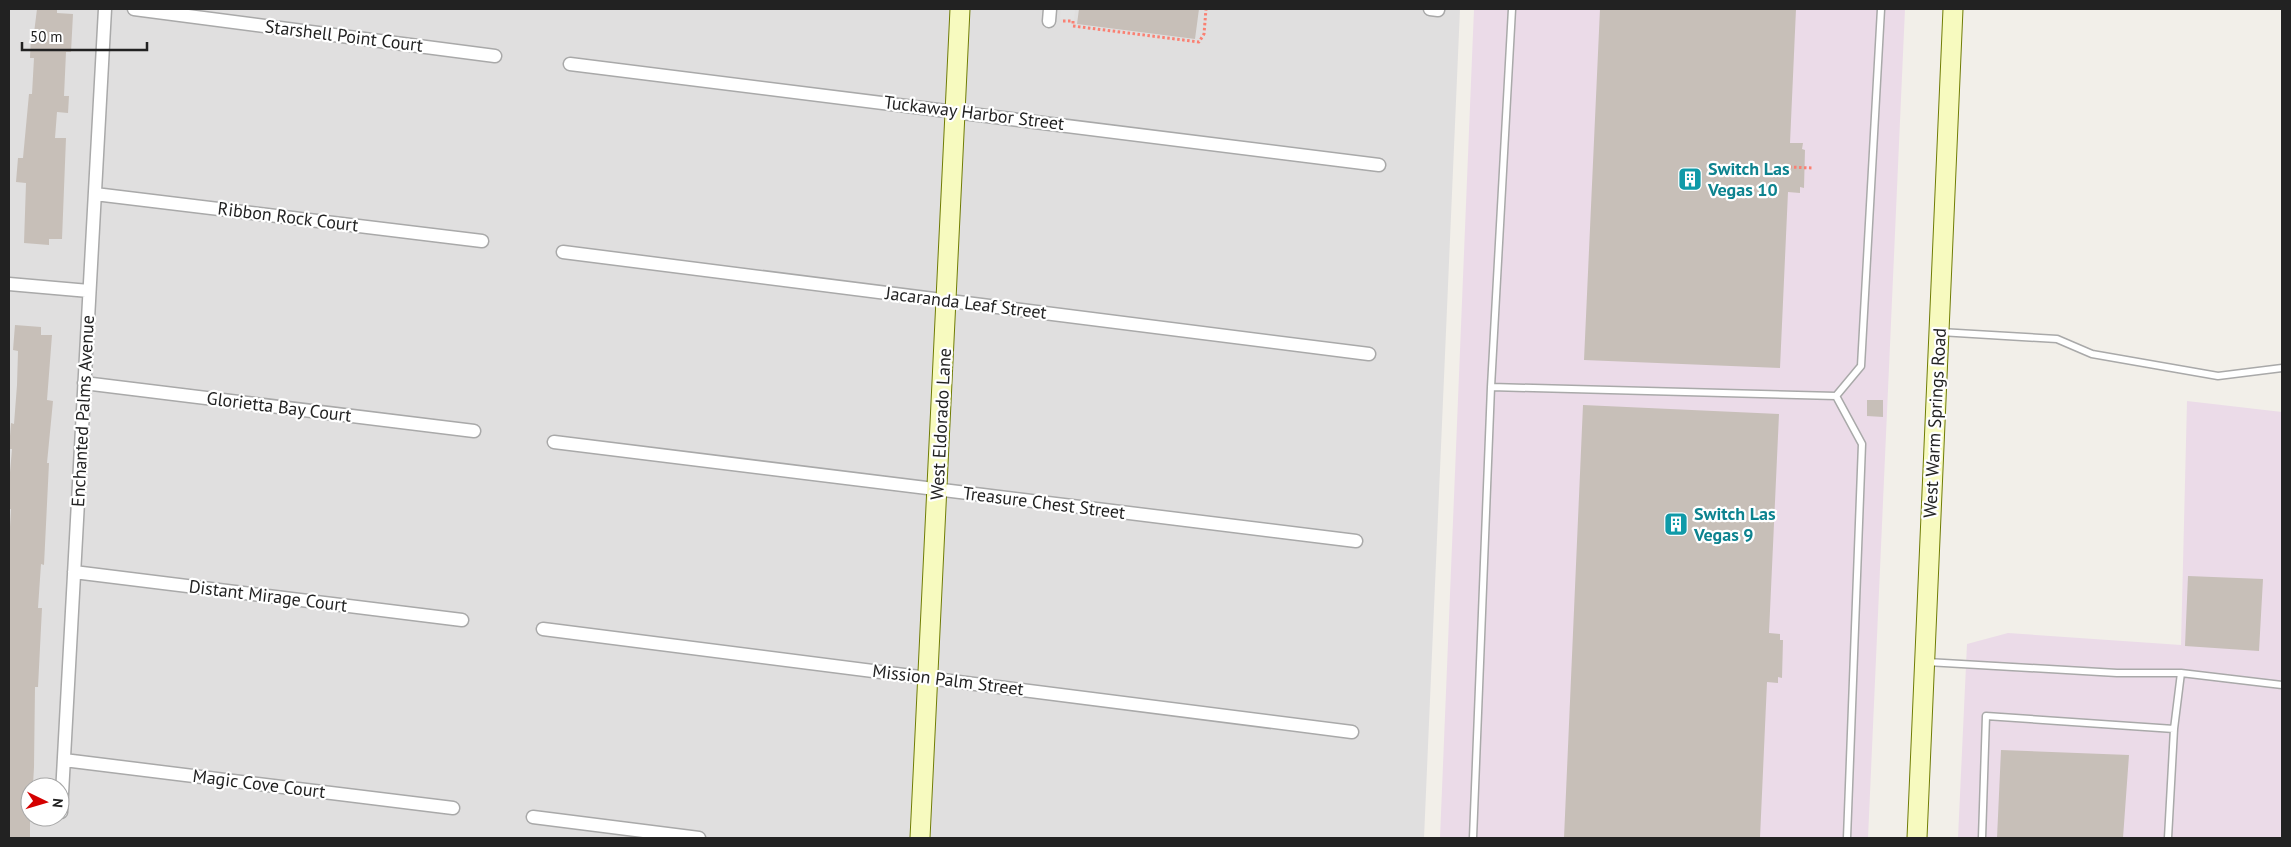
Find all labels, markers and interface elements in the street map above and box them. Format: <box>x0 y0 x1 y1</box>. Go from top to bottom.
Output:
street label: Starshell Point Court <box>264 14 424 57</box>
scale bar <box>22 20 148 52</box>
text: 50 m <box>30 27 63 46</box>
street label: Tuckaway Harbor Street <box>883 90 1066 135</box>
place label: Switch Las Vegas 10 <box>1707 157 1790 201</box>
building icon: Switch Las Vegas 10 <box>1677 166 1703 192</box>
street label: Ribbon Rock Court <box>216 196 360 237</box>
street label: Jacaranda Leaf Street <box>883 281 1048 324</box>
street label: Enchanted Palms Avenue <box>66 314 99 507</box>
street label: West Warm Springs Road <box>1918 327 1951 519</box>
street label: West Eldorado Lane <box>925 347 956 501</box>
street label: Glorietta Bay Court <box>205 386 353 427</box>
street label: Treasure Chest Street <box>962 481 1127 524</box>
place label: Switch Las Vegas 9 <box>1693 502 1776 546</box>
building icon: Switch Las Vegas 9 <box>1663 511 1689 537</box>
street label: Distant Mirage Court <box>188 574 349 617</box>
street label: Mission Palm Street <box>871 659 1025 700</box>
street label: Magic Cove Court <box>191 764 327 803</box>
north arrow <box>20 777 70 827</box>
text: N <box>49 798 67 809</box>

